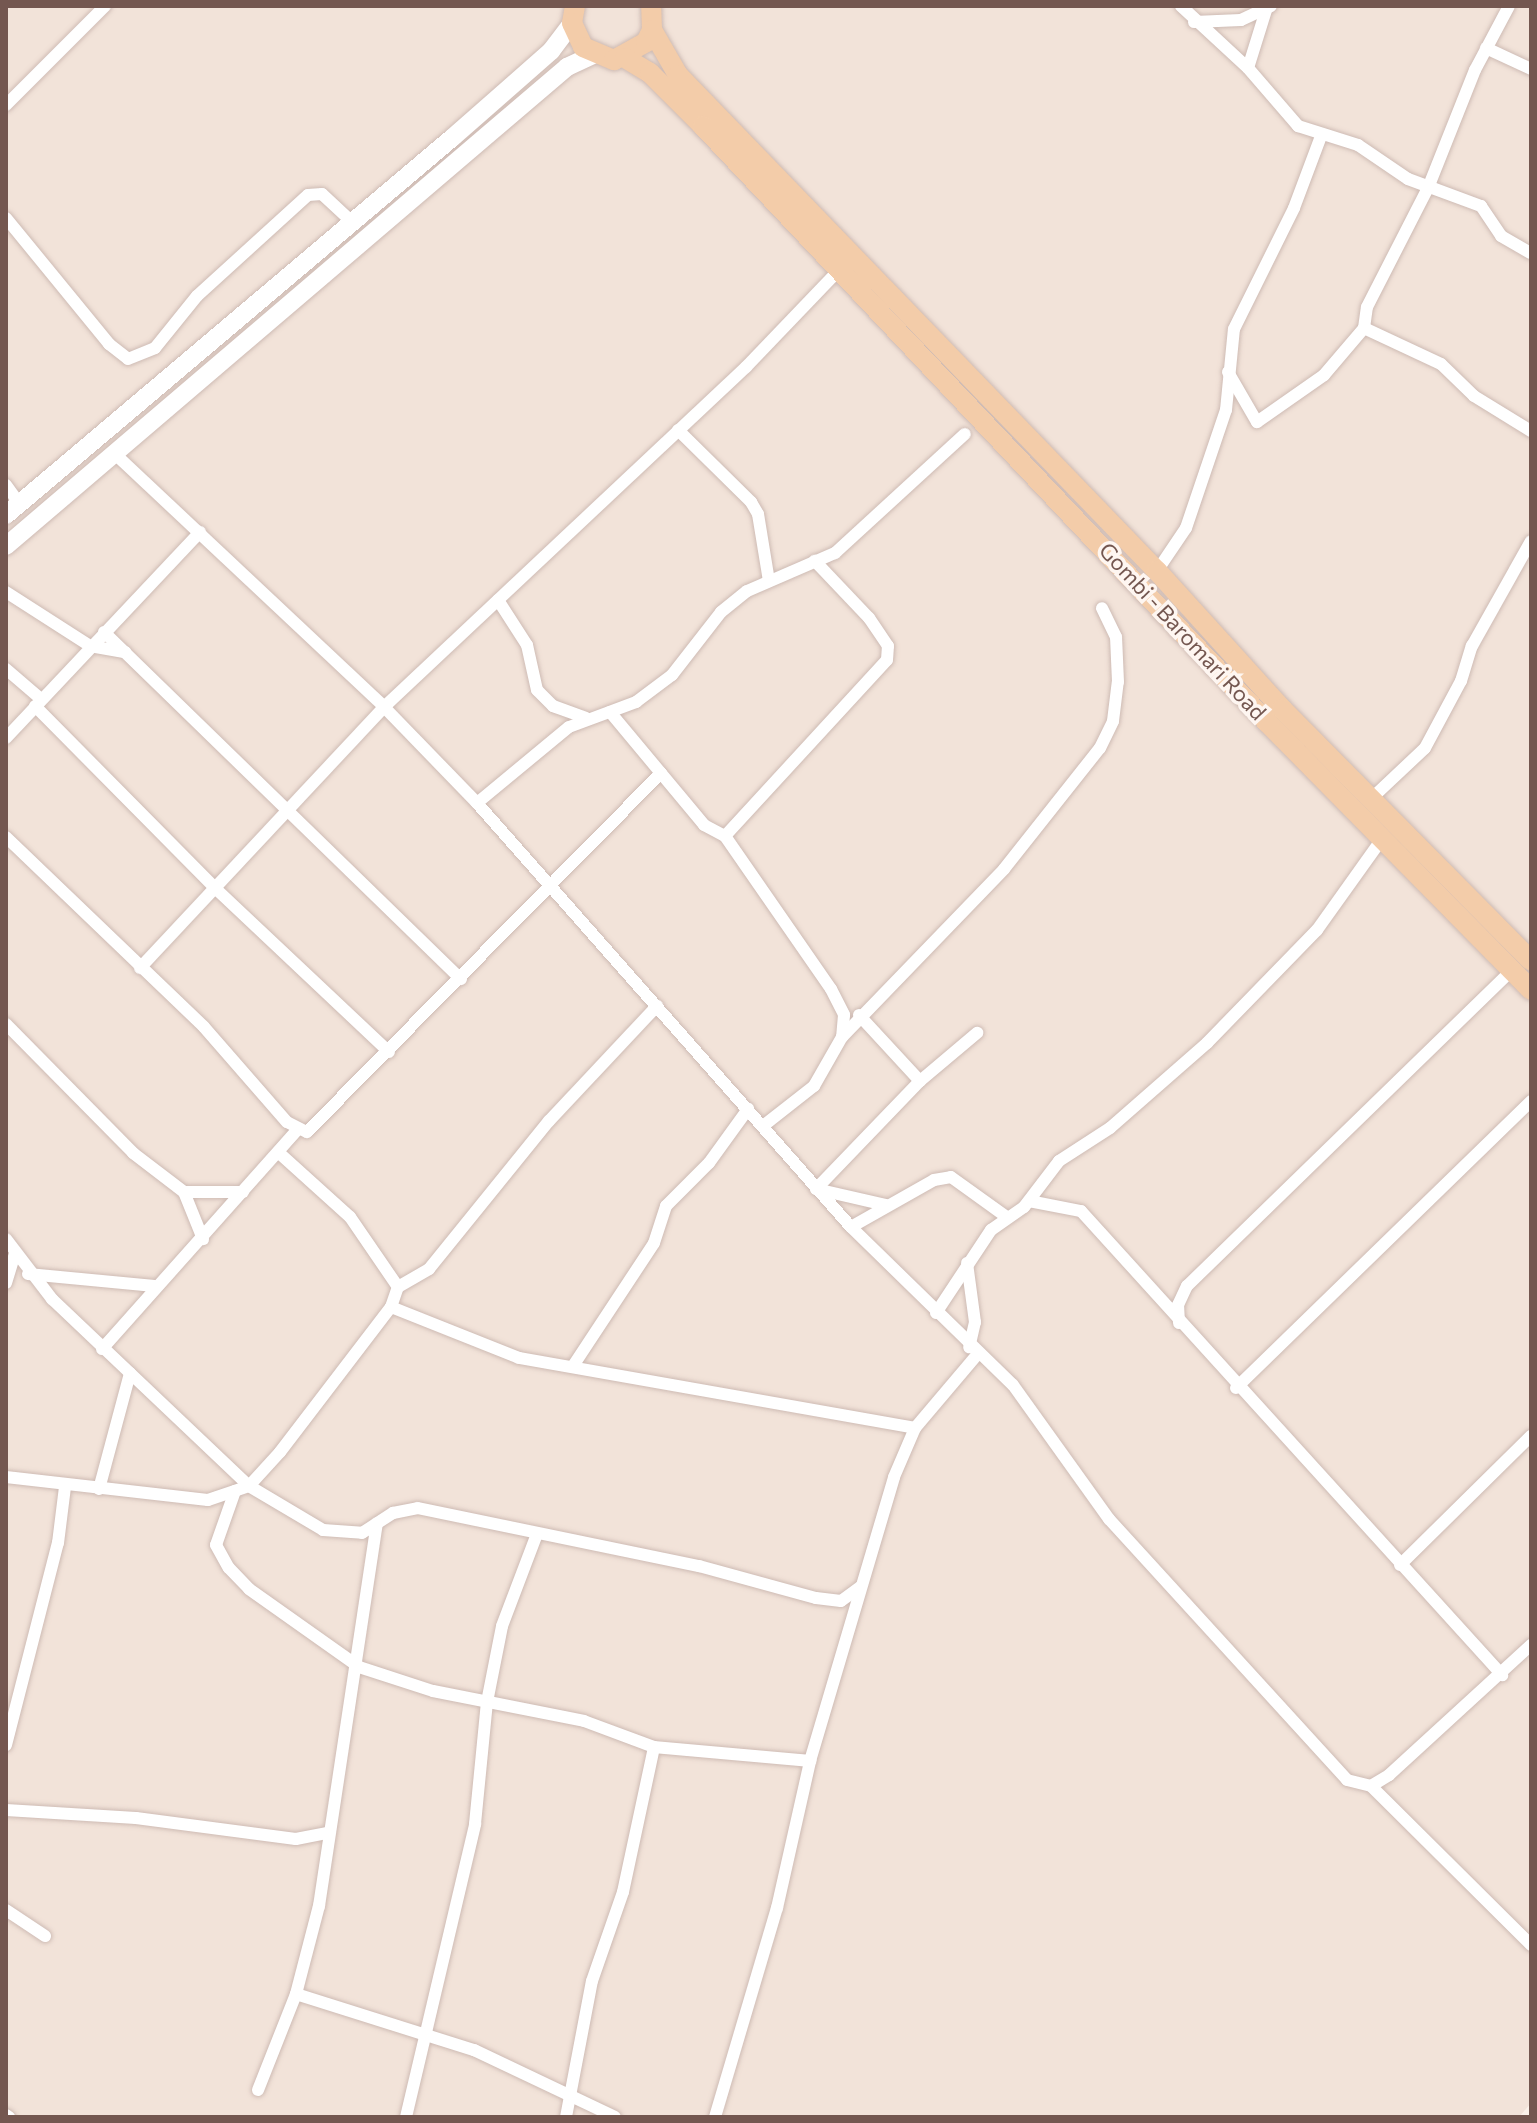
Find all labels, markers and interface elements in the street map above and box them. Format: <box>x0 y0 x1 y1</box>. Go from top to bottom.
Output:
street label: Gombi - Baromari Road <box>1094 537 1272 725</box>

